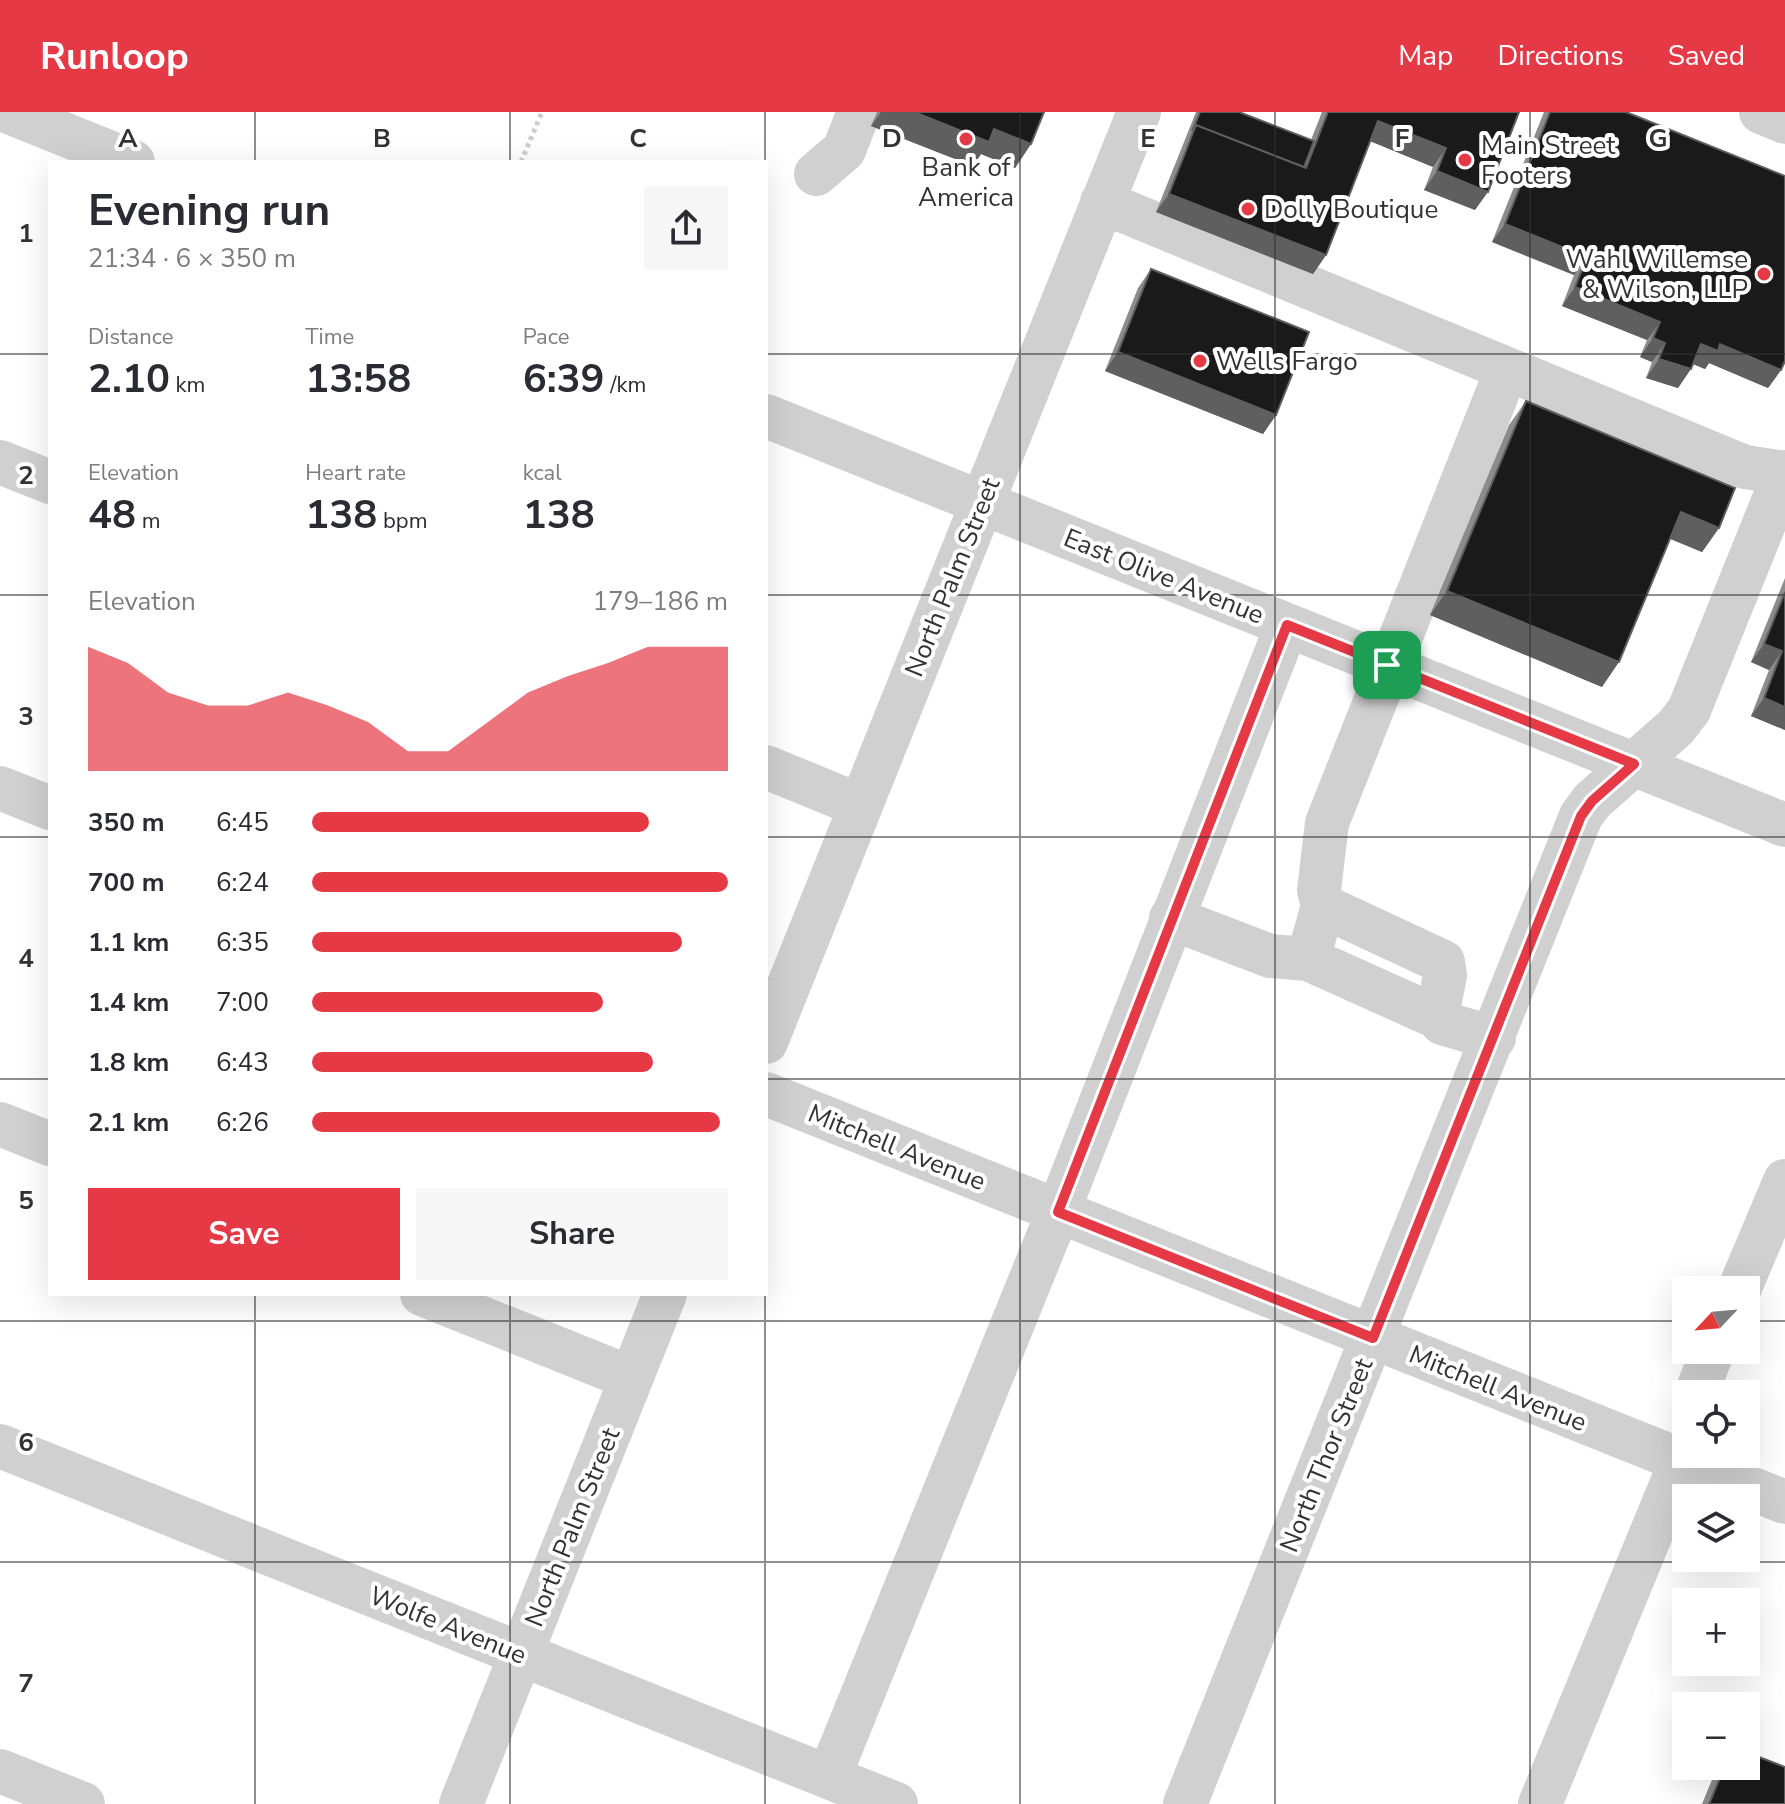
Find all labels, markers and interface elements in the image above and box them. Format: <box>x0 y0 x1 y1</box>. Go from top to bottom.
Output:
text: Runloop <box>40 31 189 82</box>
text: Map <box>1398 37 1453 75</box>
text: Directions <box>1497 37 1624 75</box>
text: Saved <box>1668 37 1745 75</box>
text: A <box>118 121 138 156</box>
text: B <box>373 121 391 156</box>
text: C <box>629 121 647 156</box>
text: D <box>882 121 902 156</box>
text: E <box>1140 121 1156 156</box>
text: F <box>1395 121 1409 156</box>
text: G <box>1648 121 1668 156</box>
place label: Main Street Footers <box>1481 128 1616 193</box>
marker: Bank of America <box>957 130 975 148</box>
place label: Bank of America <box>918 150 1014 215</box>
marker: Main Street Footers <box>1456 151 1474 169</box>
text: Evening run <box>88 181 330 241</box>
button: share <box>644 186 728 270</box>
place label: Dolly Boutique <box>1264 192 1438 227</box>
marker: Dolly Boutique <box>1239 200 1257 218</box>
text: 1 <box>18 216 34 251</box>
text: 21:34 · 6 × 350 m <box>88 241 296 276</box>
place label: Wahl Willemse & Wilson, LLP <box>1566 242 1748 307</box>
marker: Wahl Willemse & Wilson, LLP <box>1755 265 1773 283</box>
text: Distance <box>88 322 173 352</box>
text: Time <box>305 322 354 352</box>
text: Pace <box>523 322 569 352</box>
place label: Wells Fargo <box>1216 344 1358 379</box>
text: 2.10 <box>88 352 170 406</box>
text: 13:58 <box>305 352 411 406</box>
text: 6:39 <box>523 352 605 406</box>
marker: Wells Fargo <box>1191 352 1209 370</box>
text: km <box>170 370 205 400</box>
text: /km <box>605 370 646 400</box>
text: 2 <box>18 458 34 493</box>
text: Elevation <box>88 458 179 488</box>
text: Heart rate <box>305 458 406 488</box>
text: kcal <box>523 458 562 488</box>
street label: North Palm Street <box>897 472 1009 682</box>
text: 48 <box>88 488 136 542</box>
text: 138 <box>305 488 377 542</box>
text: 138 <box>523 488 595 542</box>
text: m <box>136 506 161 536</box>
text: bpm <box>377 506 427 536</box>
street label: East Olive Avenue <box>1059 520 1269 633</box>
text: Elevation <box>88 584 196 619</box>
text: 179–186 m <box>592 584 728 619</box>
pin <box>1353 631 1421 699</box>
icon: arrive <box>1365 643 1409 687</box>
text: 3 <box>18 699 34 734</box>
text: 350 m <box>88 805 165 840</box>
text: 6:45 <box>216 805 269 840</box>
text: 700 m <box>88 865 165 900</box>
text: 6:24 <box>216 865 269 900</box>
text: 1.1 km <box>88 925 169 960</box>
text: 6:35 <box>216 925 269 960</box>
text: 4 <box>18 941 34 976</box>
text: 1.4 km <box>88 985 169 1020</box>
text: 7:00 <box>216 985 269 1020</box>
text: 1.8 km <box>88 1045 169 1080</box>
text: 6:43 <box>216 1045 269 1080</box>
street label: Mitchell Avenue <box>803 1096 991 1199</box>
text: 2.1 km <box>88 1105 169 1140</box>
text: 6:26 <box>216 1105 269 1140</box>
text: 5 <box>18 1183 34 1218</box>
button: Save <box>88 1188 400 1280</box>
button: Share <box>416 1188 728 1280</box>
north arrow <box>1672 1276 1760 1364</box>
map controls <box>1672 1276 1760 1780</box>
street label: Mitchell Avenue <box>1404 1337 1592 1440</box>
street label: North Thor Street <box>1272 1352 1382 1557</box>
button: locate <box>1672 1380 1760 1468</box>
street label: North Palm Street <box>517 1422 629 1632</box>
text: 6 <box>18 1425 34 1460</box>
button: layers <box>1672 1484 1760 1572</box>
street label: Wolfe Avenue <box>364 1578 531 1673</box>
button: + <box>1672 1588 1760 1676</box>
text: 7 <box>18 1666 34 1701</box>
button: − <box>1672 1692 1760 1780</box>

